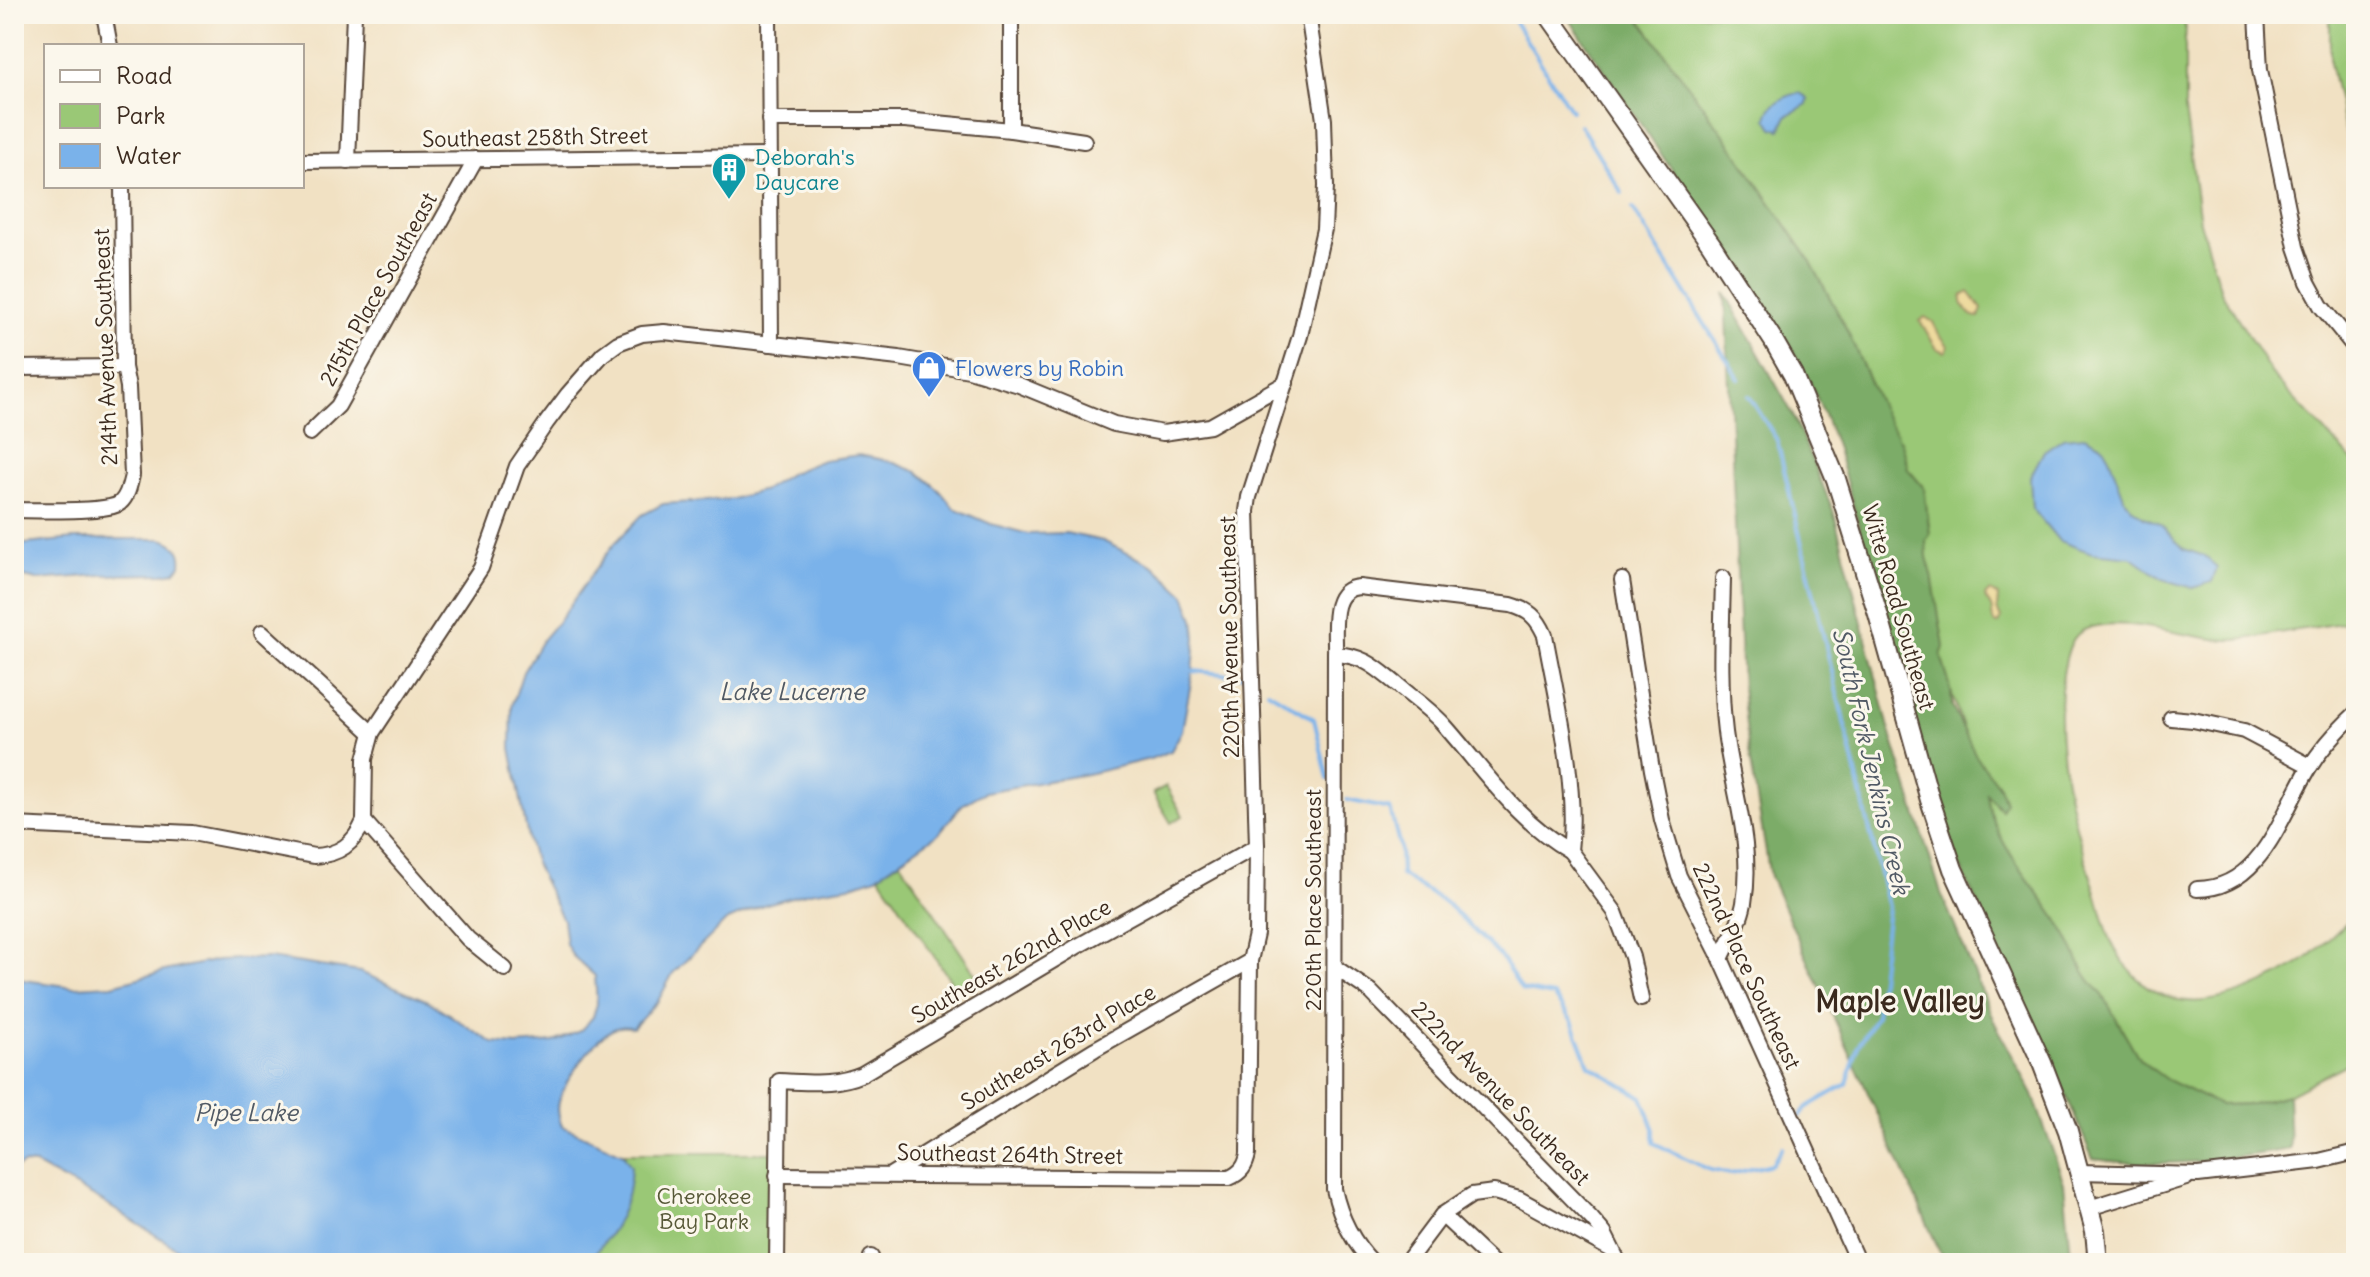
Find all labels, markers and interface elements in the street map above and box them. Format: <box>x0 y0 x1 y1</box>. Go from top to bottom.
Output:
legend <box>44 44 304 188</box>
text: Road <box>116 60 172 90</box>
text: Park <box>116 100 166 130</box>
street label: Southeast 258th Street <box>422 121 648 153</box>
text: Water <box>116 140 181 170</box>
place label: Deborah's Daycare <box>755 143 855 196</box>
building icon: Deborah's Daycare <box>710 151 748 201</box>
street label: 215th Place Southeast <box>313 187 443 391</box>
street label: 214th Avenue Southeast <box>87 228 123 466</box>
shop icon: Flowers by Robin <box>910 349 948 399</box>
place label: Flowers by Robin <box>955 354 1124 382</box>
street label: Witte Road Southeast <box>1856 501 1942 713</box>
street label: 220th Avenue Southeast <box>1213 516 1245 758</box>
water label: South Fork Jenkins Creek <box>1827 625 1918 899</box>
water label: Lake Lucerne <box>719 676 867 706</box>
street label: 220th Place Southeast <box>1299 789 1327 1011</box>
street label: 222nd Place Southeast <box>1687 858 1807 1074</box>
street label: Southeast 262nd Place <box>906 892 1116 1030</box>
street label: Southeast 263rd Place <box>956 978 1160 1116</box>
district label: Maple Valley <box>1815 982 1985 1020</box>
street label: 222nd Avenue Southeast <box>1406 995 1596 1191</box>
water label: Pipe Lake <box>194 1097 300 1127</box>
street label: Southeast 264th Street <box>897 1138 1123 1170</box>
park label: Cherokee Bay Park <box>657 1182 751 1235</box>

